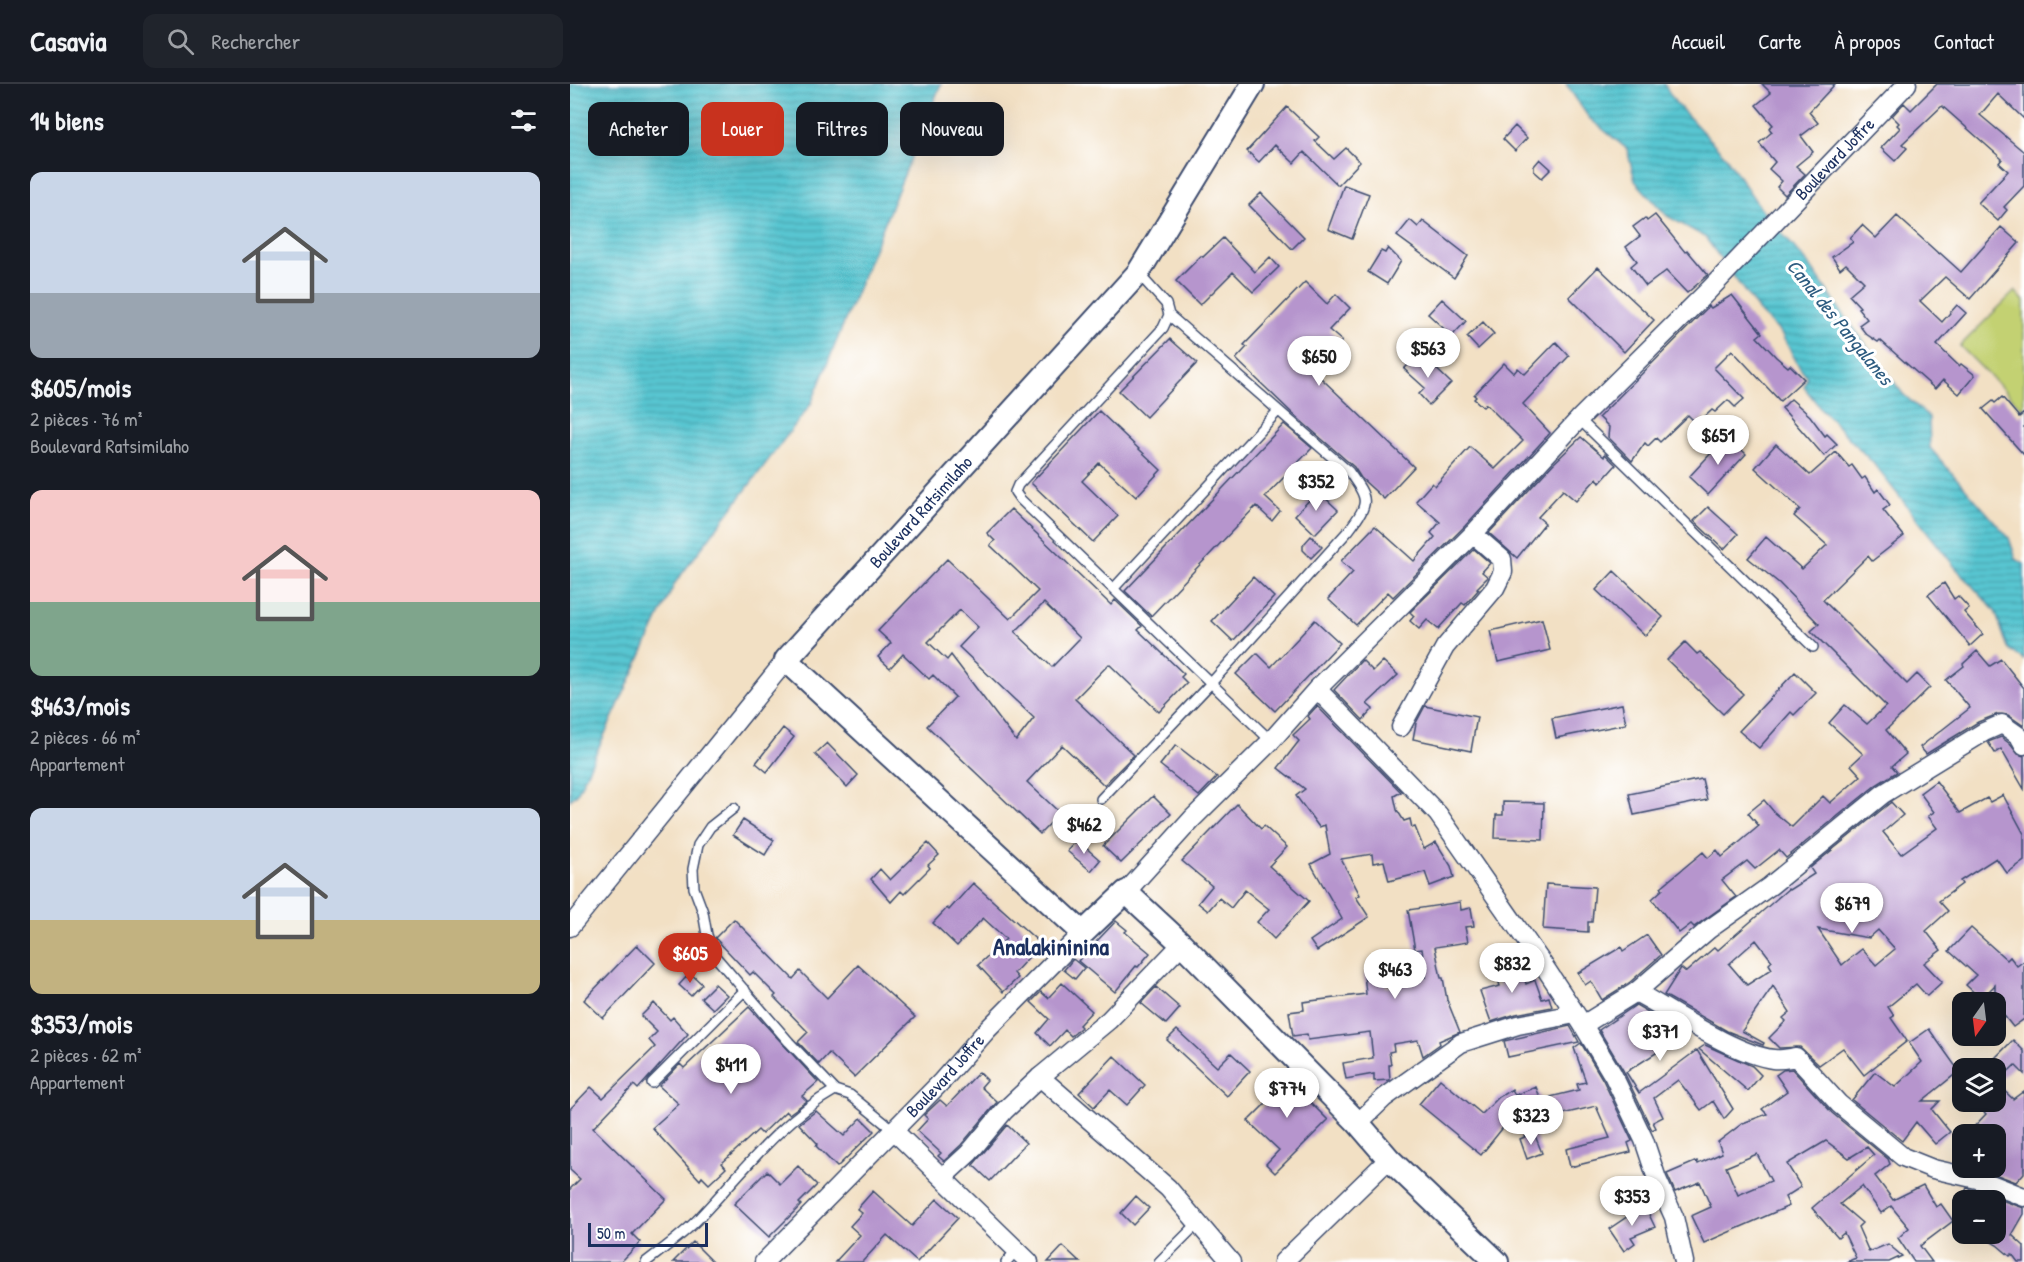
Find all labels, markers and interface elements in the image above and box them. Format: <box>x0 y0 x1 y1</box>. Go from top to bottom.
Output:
search box <box>143 14 563 68</box>
text: Casavia <box>30 22 107 60</box>
icon: search <box>164 25 197 58</box>
text: Rechercher <box>212 26 300 56</box>
text: Accueil <box>1672 27 1725 56</box>
text: Carte <box>1758 27 1802 56</box>
text: À propos <box>1835 27 1901 56</box>
text: Contact <box>1934 27 1994 56</box>
chip: Acheter <box>588 102 689 156</box>
chip: Louer <box>701 102 784 156</box>
chip: Filtres <box>796 102 888 156</box>
chip: Nouveau <box>900 102 1004 156</box>
text: 14 biens <box>30 103 104 138</box>
icon: filters <box>507 104 540 137</box>
street label: Boulevard Joffre <box>1789 112 1880 205</box>
icon: home <box>231 211 339 319</box>
water label: Canal des Pangalanes <box>1780 253 1901 393</box>
pin: $563 <box>1392 328 1464 379</box>
text: $563 <box>1410 334 1446 361</box>
pin: $650 <box>1283 336 1355 387</box>
text: $650 <box>1301 342 1337 369</box>
text: $605/mois <box>30 370 131 405</box>
text: 2 pièces · 76 m² <box>30 405 142 432</box>
pin: $651 <box>1682 415 1754 466</box>
text: $651 <box>1701 421 1735 448</box>
text: Boulevard Ratsimilaho <box>30 432 189 459</box>
street label: Boulevard Ratsimilaho <box>863 450 978 573</box>
pin: $352 <box>1280 461 1352 512</box>
text: $352 <box>1298 467 1334 494</box>
icon: home <box>231 529 339 637</box>
text: $463/mois <box>30 688 130 723</box>
text: 2 pièces · 66 m² <box>30 723 140 750</box>
text: Appartement <box>30 750 125 777</box>
pin: $462 <box>1048 804 1120 855</box>
text: $462 <box>1067 810 1101 837</box>
icon: home <box>231 847 339 955</box>
pin: $679 <box>1816 883 1888 934</box>
text: $679 <box>1834 889 1870 916</box>
district label: Analakininina <box>993 930 1109 962</box>
pin: $605 <box>654 933 726 984</box>
text: $605 <box>672 939 708 966</box>
pin: $832 <box>1476 943 1548 994</box>
pin: $463 <box>1359 949 1431 1000</box>
text: $832 <box>1493 949 1531 976</box>
text: $463 <box>1378 955 1412 982</box>
north arrow <box>1952 992 2006 1046</box>
map controls <box>1952 992 2006 1244</box>
text: $353/mois <box>30 1006 132 1041</box>
pin: $371 <box>1624 1011 1696 1062</box>
text: $371 <box>1642 1017 1678 1044</box>
street label: Boulevard Joffre <box>900 1028 990 1123</box>
text: 2 pièces · 62 m² <box>30 1041 142 1068</box>
pin: $411 <box>695 1044 767 1095</box>
text: $411 <box>715 1050 747 1077</box>
button: layers <box>1952 1058 2006 1112</box>
text: Appartement <box>30 1068 125 1095</box>
pin: $774 <box>1251 1068 1323 1119</box>
text: $774 <box>1268 1074 1306 1101</box>
pin: $323 <box>1495 1095 1567 1146</box>
text: $323 <box>1512 1101 1550 1128</box>
button: + <box>1952 1124 2006 1178</box>
pin: $353 <box>1596 1176 1668 1227</box>
text: $353 <box>1614 1182 1650 1209</box>
button: − <box>1952 1190 2006 1244</box>
scale bar <box>588 1220 708 1248</box>
text: 50 m <box>597 1222 626 1244</box>

